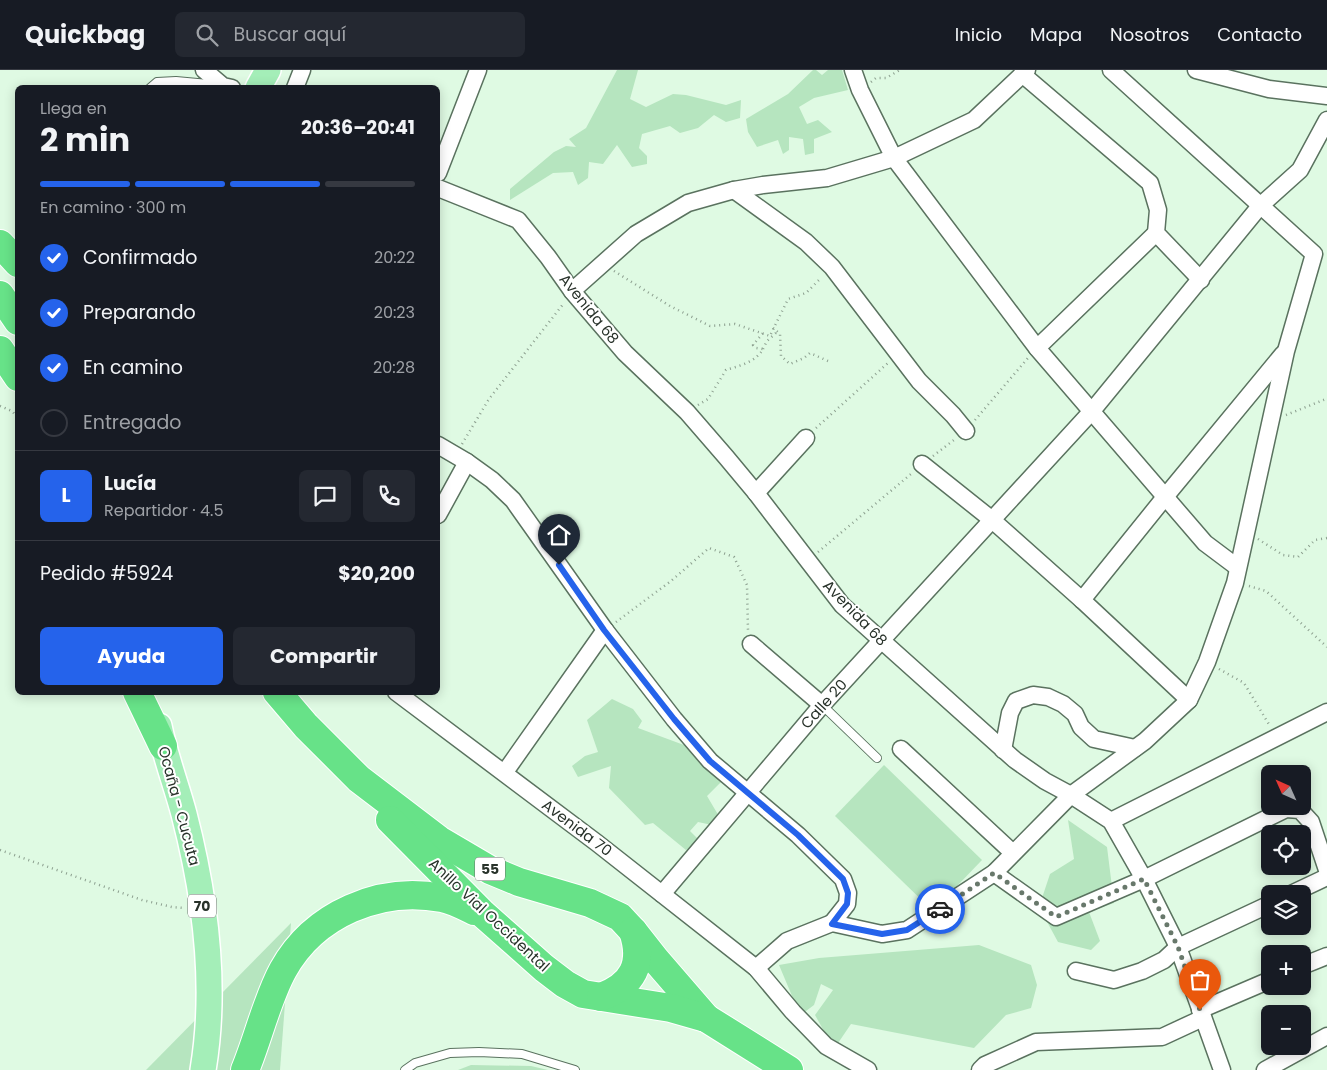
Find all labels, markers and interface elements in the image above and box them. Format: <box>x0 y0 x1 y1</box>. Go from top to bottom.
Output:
search box <box>175 12 525 57</box>
text: Quickbag <box>25 18 145 51</box>
icon: search <box>193 21 221 49</box>
text: Buscar aquí <box>233 21 346 48</box>
text: Inicio <box>955 22 1002 47</box>
text: Mapa <box>1030 22 1082 47</box>
text: Nosotros <box>1110 22 1189 47</box>
text: Contacto <box>1217 22 1302 47</box>
text: Llega en <box>40 97 107 120</box>
text: 20:36–20:41 <box>301 114 415 141</box>
text: 2 min <box>40 117 130 162</box>
text: En camino · 300 m <box>40 196 186 219</box>
icon: check <box>40 244 68 272</box>
text: Confirmado <box>83 244 197 271</box>
text: 20:22 <box>374 246 415 269</box>
street label: Avenida 68 <box>555 269 624 348</box>
icon: check <box>40 299 68 327</box>
text: Preparando <box>83 299 196 326</box>
text: 20:23 <box>374 301 415 324</box>
icon: check <box>40 354 68 382</box>
text: En camino <box>83 354 183 381</box>
text: 20:28 <box>373 356 415 379</box>
text: Entregado <box>83 409 181 436</box>
text: Lucía <box>104 470 156 497</box>
button: chat <box>299 470 351 522</box>
button: phone <box>363 470 415 522</box>
text: L <box>61 482 71 509</box>
text: Repartidor · 4.5 <box>104 499 223 522</box>
pin <box>538 514 580 565</box>
icon: home <box>545 521 573 549</box>
text: Pedido #5924 <box>40 560 173 587</box>
text: $20,200 <box>338 560 415 587</box>
street label: Avenida 68 <box>818 575 892 650</box>
button: Ayuda <box>40 627 223 685</box>
button: Compartir <box>233 627 415 685</box>
street label: Calle 20 <box>796 674 852 733</box>
street label: Ocaña - Cucuta <box>153 744 205 868</box>
north arrow <box>1261 765 1311 815</box>
map controls <box>1261 765 1311 1055</box>
street label: Avenida 70 <box>538 794 617 861</box>
button: locate <box>1261 825 1311 875</box>
street label: Anillo Vial Occidental <box>424 853 554 976</box>
road number: 55 <box>475 858 505 881</box>
courier <box>915 884 965 934</box>
button: layers <box>1261 885 1311 935</box>
road number: 70 <box>188 894 216 918</box>
icon: car <box>926 895 954 923</box>
button: + <box>1261 945 1311 995</box>
pin <box>1179 959 1221 1010</box>
icon: bag <box>1186 966 1214 994</box>
button: − <box>1261 1005 1311 1055</box>

